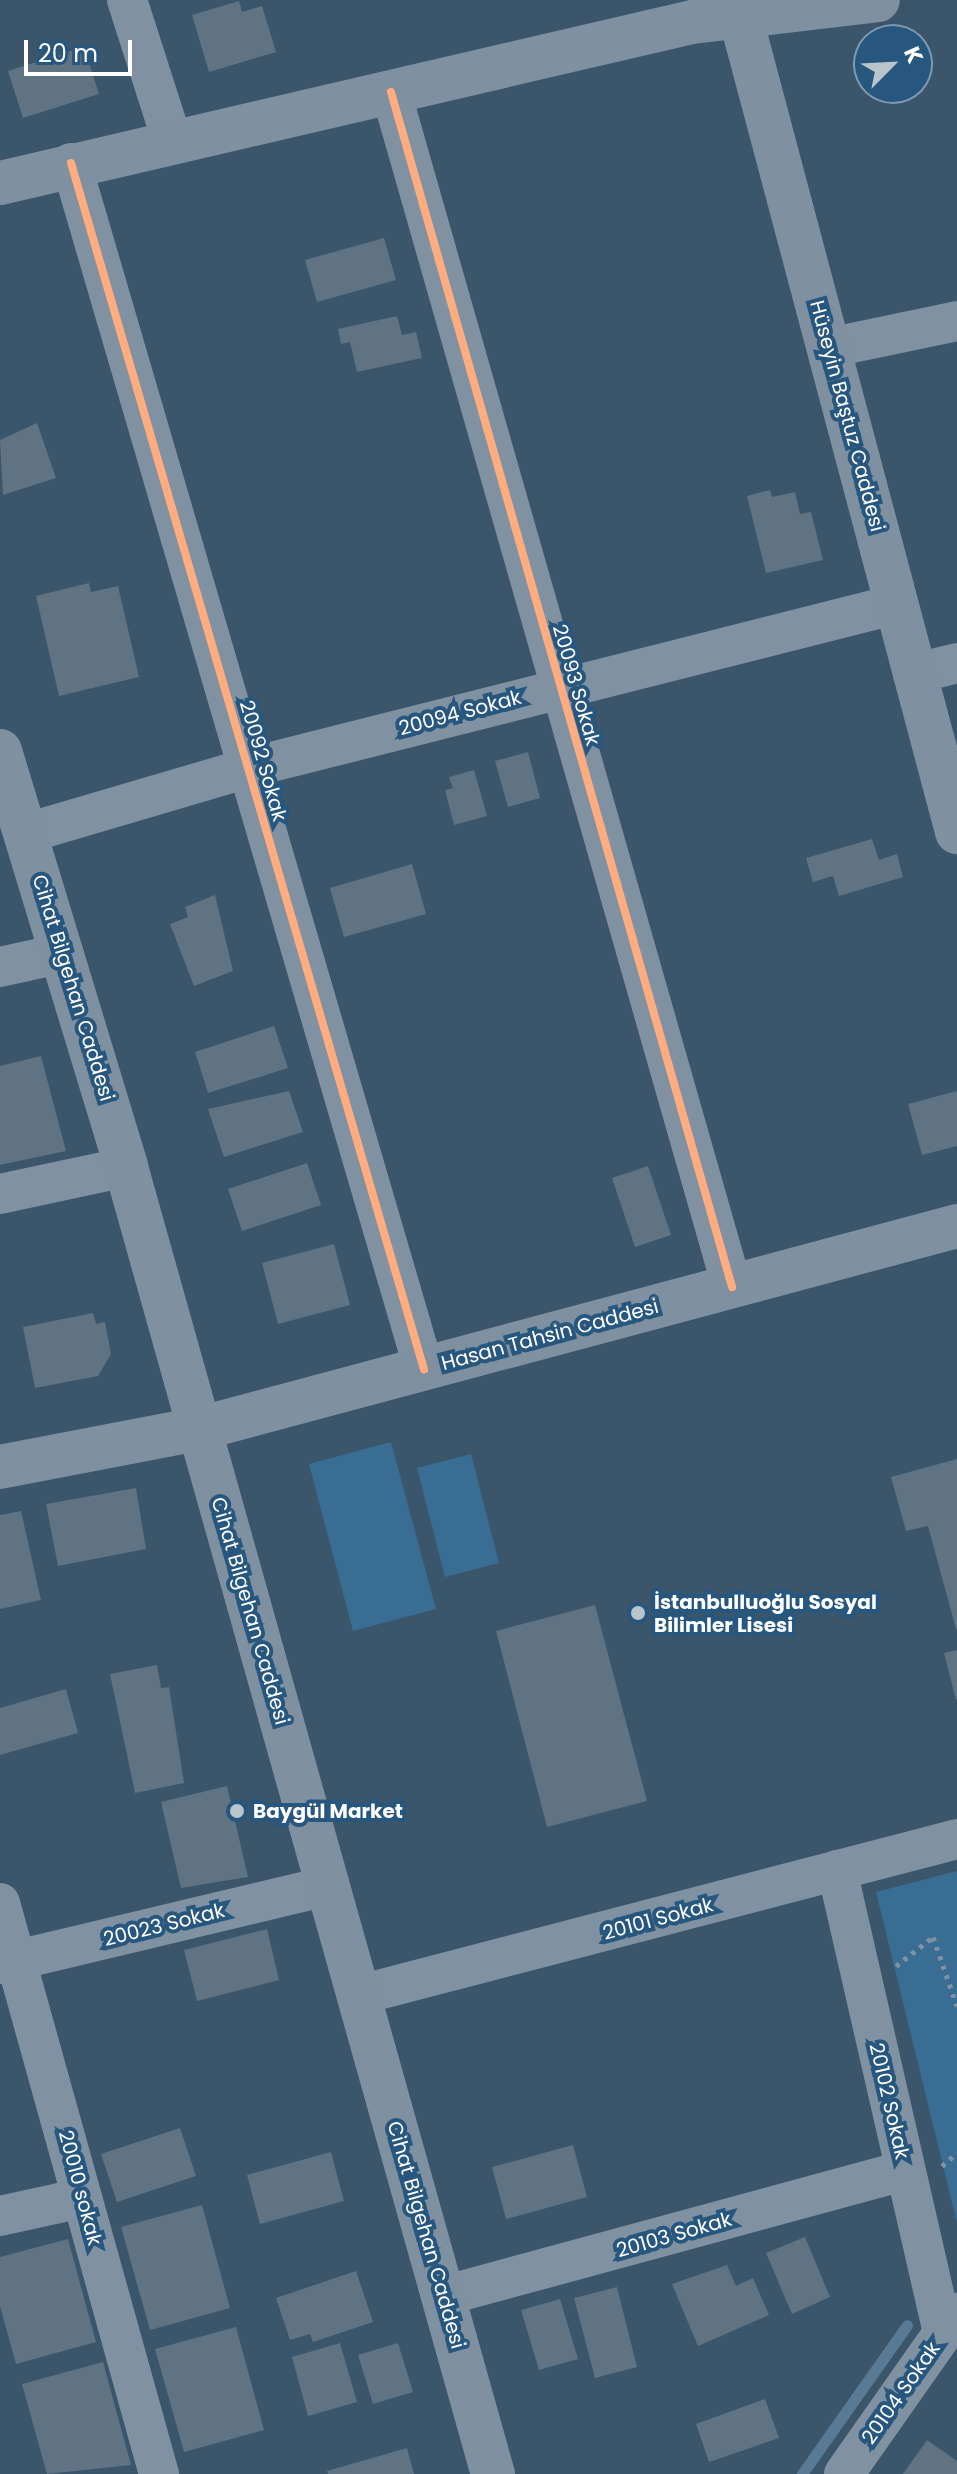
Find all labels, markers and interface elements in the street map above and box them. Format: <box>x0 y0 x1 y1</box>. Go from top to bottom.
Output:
scale bar <box>28 24 136 74</box>
north arrow <box>853 24 933 104</box>
text: 20 m <box>38 37 98 70</box>
text: K <box>896 42 931 68</box>
street label: Hüseyin Baştuz Caddesi <box>805 298 889 534</box>
street label: 20093 Sokak <box>547 622 605 748</box>
street label: 20094 Sokak <box>396 685 524 741</box>
street label: 20092 Sokak <box>234 698 292 824</box>
street label: Cihat Bilgehan Caddesi <box>27 872 119 1104</box>
street label: Hasan Tahsin Caddesi <box>439 1294 661 1376</box>
street label: Cihat Bilgehan Caddesi <box>206 1494 294 1728</box>
place label: İstanbulluoğlu Sosyal Bilimler Lisesi <box>654 1590 877 1637</box>
marker: İstanbulluoğlu Sosyal Bilimler Lisesi <box>629 1604 647 1622</box>
place label: Baygül Market <box>253 1799 403 1823</box>
marker: Baygül Market <box>228 1802 246 1820</box>
street label: 20101 Sokak <box>600 1893 716 1945</box>
street label: 20023 Sokak <box>101 1898 227 1952</box>
street label: 20102 Sokak <box>864 2041 914 2161</box>
street label: Cihat Bilgehan Caddesi <box>382 2118 470 2352</box>
street label: 20010 sokak <box>53 2128 107 2248</box>
street label: 20103 Sokak <box>614 2207 734 2263</box>
street label: 20104 Sokak <box>857 2337 945 2449</box>

